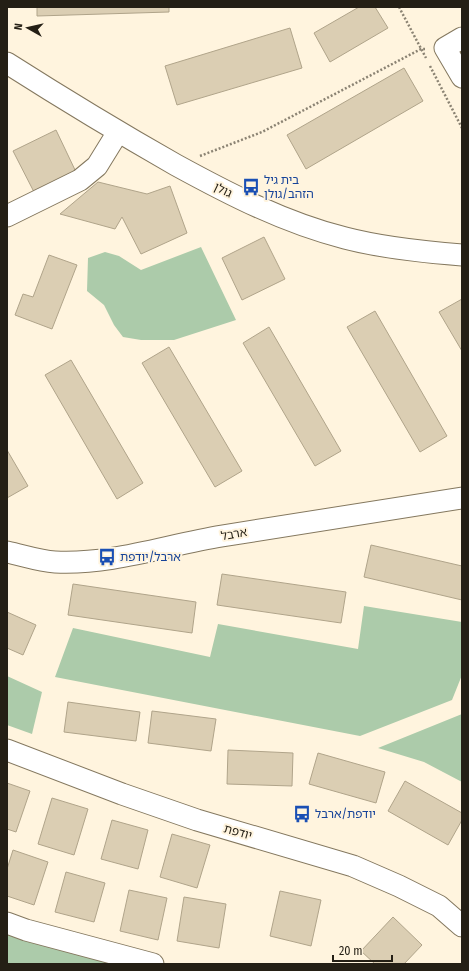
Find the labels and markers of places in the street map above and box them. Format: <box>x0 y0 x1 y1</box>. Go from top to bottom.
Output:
place label: בית גיל הזהב/גולן <box>264 173 314 201</box>
bus stop icon: בית גיל הזהב/גולן <box>241 177 261 197</box>
bus stop icon: ארבל/יודפת <box>97 547 117 567</box>
place label: ארבל/יודפת <box>120 550 181 564</box>
bus stop icon: יודפת/ארבל <box>292 804 312 824</box>
place label: יודפת/ארבל <box>315 807 376 821</box>

